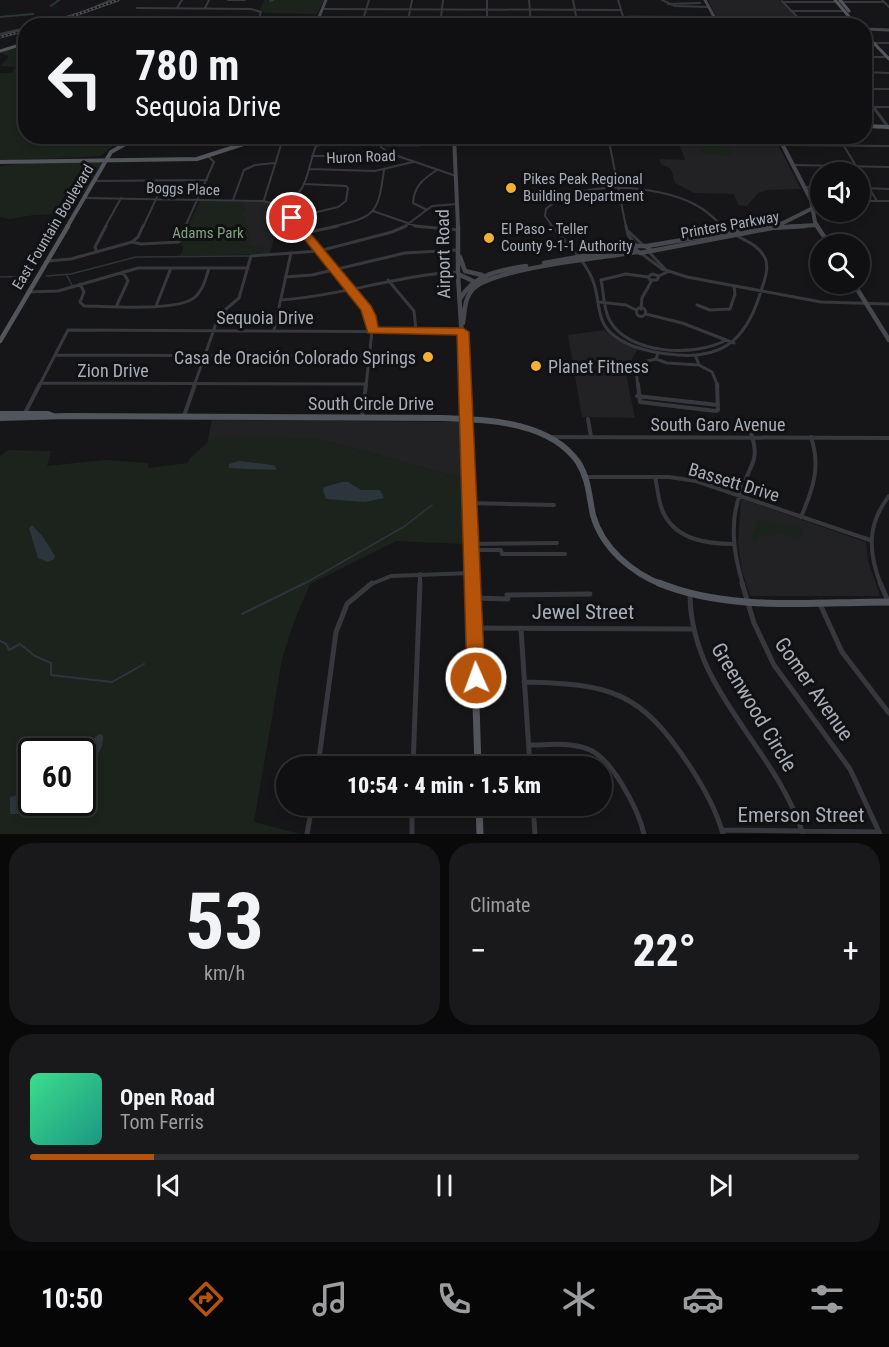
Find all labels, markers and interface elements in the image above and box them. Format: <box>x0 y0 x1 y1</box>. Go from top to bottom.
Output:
text: 780 m <box>135 41 240 90</box>
icon: left <box>36 42 114 120</box>
text: Sequoia Drive <box>135 91 281 123</box>
street label: Huron Road <box>326 147 396 167</box>
street label: East Fountain Boulevard <box>8 161 98 293</box>
map controls <box>810 162 870 294</box>
button: sound <box>810 162 870 222</box>
place label: Pikes Peak Regional Building Department <box>523 170 644 205</box>
street label: Boggs Place <box>146 179 220 199</box>
marker: Pikes Peak Regional Building Department <box>504 181 518 195</box>
pin <box>266 192 317 243</box>
icon: arrive <box>275 201 308 234</box>
street label: Printers Parkway <box>679 207 781 243</box>
street label: Airport Road <box>432 209 454 299</box>
place label: El Paso - Teller County 9-1-1 Authority <box>501 220 633 255</box>
park label: Adams Park <box>172 224 244 242</box>
marker: El Paso - Teller County 9-1-1 Authority <box>482 231 496 245</box>
button: search <box>810 234 870 294</box>
street label: Sequoia Drive <box>216 307 314 328</box>
place label: Casa de Oración Colorado Springs <box>174 347 416 368</box>
marker: Casa de Oración Colorado Springs <box>421 350 435 364</box>
place label: Planet Fitness <box>548 356 649 377</box>
marker: Planet Fitness <box>529 359 543 373</box>
street label: Zion Drive <box>77 360 149 381</box>
street label: South Circle Drive <box>308 393 434 414</box>
street label: South Garo Avenue <box>651 414 785 435</box>
street label: Bassett Drive <box>686 458 782 506</box>
street label: Jewel Street <box>532 600 634 624</box>
street label: Gomer Avenue <box>770 633 858 745</box>
street label: Greenwood Circle <box>706 638 802 776</box>
position arrow <box>444 646 508 710</box>
speed limit sign: 60 <box>18 738 96 816</box>
text: 10:54 · 4 min · 1.5 km <box>347 773 541 798</box>
street label: Emerson Street <box>738 803 864 827</box>
text: 53 <box>185 876 264 967</box>
text: Climate <box>470 893 530 917</box>
text: 22° <box>633 924 696 977</box>
text: − <box>470 931 487 970</box>
text: + <box>843 931 859 970</box>
text: km/h <box>204 961 245 985</box>
text: Open Road <box>120 1085 215 1110</box>
text: Tom Ferris <box>120 1110 204 1134</box>
icon: previous <box>152 1169 185 1202</box>
icon: pause <box>428 1169 461 1202</box>
icon: next <box>704 1169 737 1202</box>
icon: directions <box>185 1278 227 1320</box>
icon: music <box>309 1278 351 1320</box>
icon: phone <box>433 1278 475 1320</box>
icon: climate <box>558 1278 600 1320</box>
icon: car <box>682 1278 724 1320</box>
icon: filters <box>806 1278 848 1320</box>
text: 10:50 <box>41 1283 103 1315</box>

